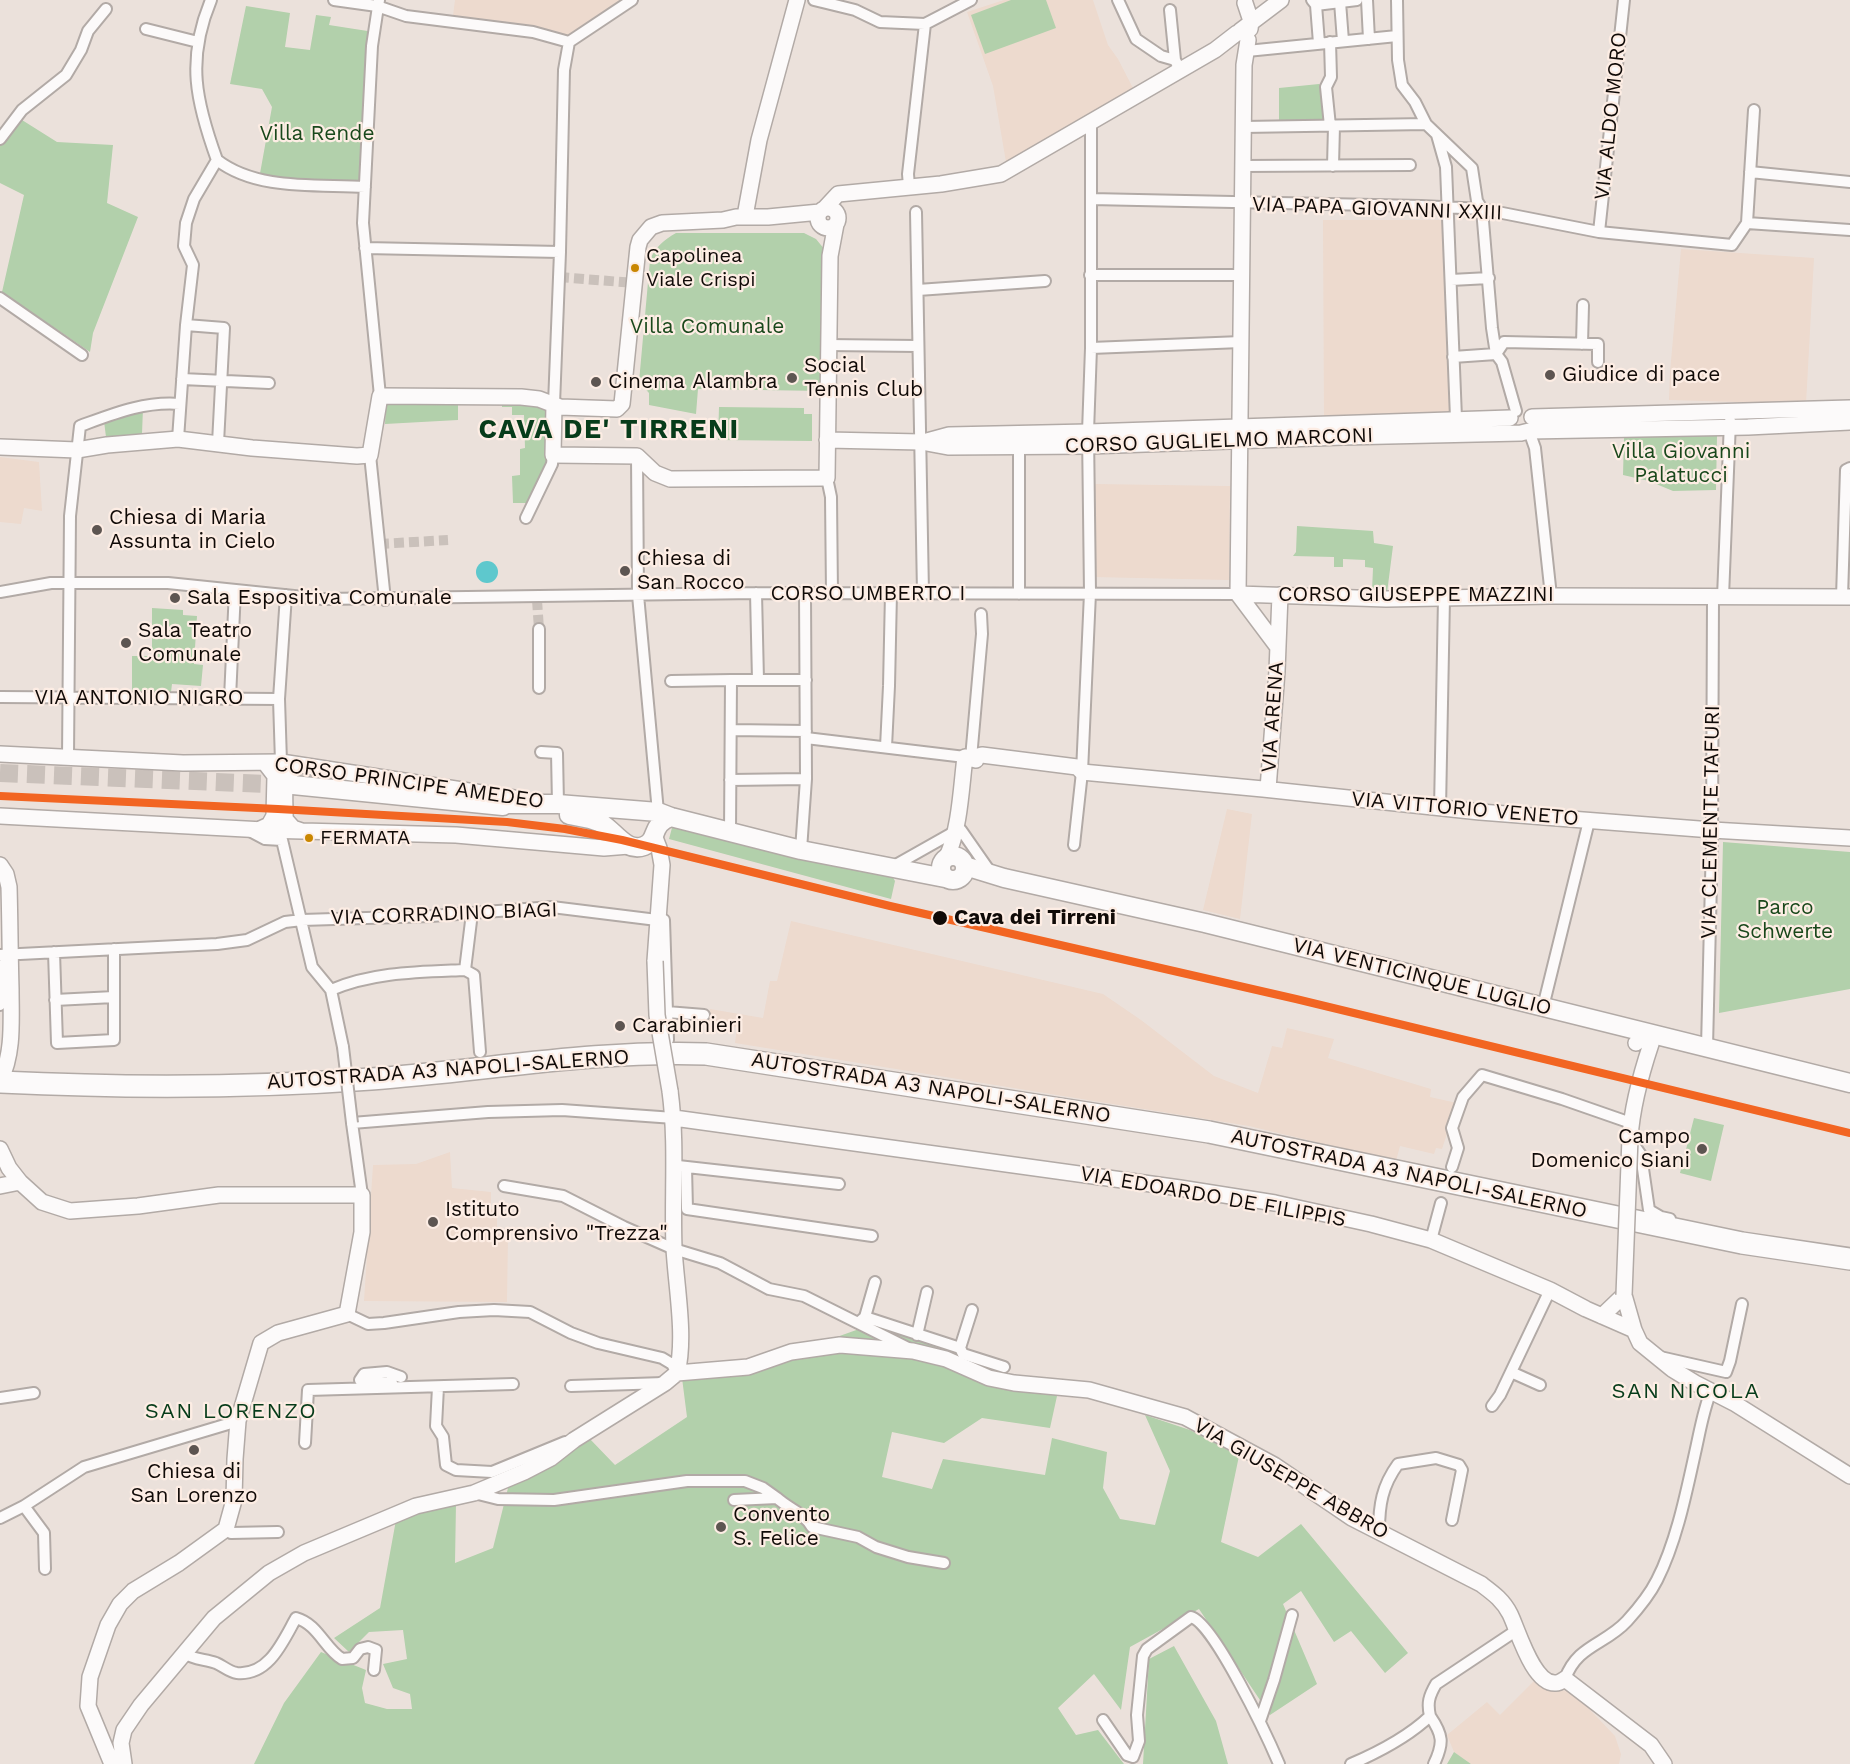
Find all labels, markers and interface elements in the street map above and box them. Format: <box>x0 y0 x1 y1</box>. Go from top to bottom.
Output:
street label: VIA ALDO MORO <box>1590 31 1632 201</box>
park label: Villa Rende <box>259 121 375 147</box>
street label: VIA PAPA GIOVANNI XXIII <box>1251 192 1503 226</box>
place label: Capolinea Viale Crispi <box>646 244 756 291</box>
marker: Capolinea Viale Crispi <box>629 262 641 274</box>
park label: Villa Comunale <box>630 314 784 340</box>
place label: Social Tennis Club <box>804 353 923 403</box>
place label: Giudice di pace <box>1562 362 1720 388</box>
marker: Giudice di pace <box>1543 368 1557 382</box>
place label: Cinema Alambra <box>608 369 778 395</box>
marker: Social Tennis Club <box>785 371 799 385</box>
marker: Cinema Alambra <box>589 375 603 389</box>
district label: CAVA DE' TIRRENI <box>478 414 740 446</box>
street label: CORSO GUGLIELMO MARCONI <box>1064 423 1374 459</box>
park label: Villa Giovanni Palatucci <box>1612 439 1750 489</box>
place label: Chiesa di Maria Assunta in Cielo <box>109 505 275 555</box>
marker: Chiesa di Maria Assunta in Cielo <box>90 523 104 537</box>
place label: Chiesa di San Rocco <box>637 546 745 596</box>
marker: Chiesa di San Rocco <box>618 564 632 578</box>
street label: CORSO UMBERTO I <box>770 581 966 607</box>
street label: CORSO GIUSEPPE MAZZINI <box>1278 582 1554 608</box>
place label: Sala Espositiva Comunale <box>187 585 452 611</box>
marker: Sala Espositiva Comunale <box>168 591 182 605</box>
place label: Sala Teatro Comunale <box>138 618 252 668</box>
marker: Sala Teatro Comunale <box>119 636 133 650</box>
street label: VIA ARENA <box>1257 661 1289 773</box>
street label: VIA ANTONIO NIGRO <box>35 685 243 711</box>
street label: VIA CLEMENTE TAFURI <box>1696 705 1726 939</box>
street label: CORSO PRINCIPE AMEDEO <box>273 752 545 814</box>
street label: VIA VITTORIO VENETO <box>1350 787 1580 831</box>
place label: FERMATA <box>320 826 410 850</box>
marker: FERMATA <box>303 832 315 844</box>
park label: Parco Schwerte <box>1737 895 1833 945</box>
street label: VIA CORRADINO BIAGI <box>330 897 558 931</box>
place label: Cava dei Tirreni <box>954 905 1116 931</box>
marker: Cava dei Tirreni <box>931 909 949 927</box>
street label: VIA VENTICINQUE LUGLIO <box>1290 933 1554 1021</box>
place label: Carabinieri <box>632 1013 742 1039</box>
marker: Carabinieri <box>613 1019 627 1033</box>
street label: AUTOSTRADA A3 NAPOLI-SALERNO <box>266 1045 630 1095</box>
street label: AUTOSTRADA A3 NAPOLI-SALERNO <box>750 1047 1112 1129</box>
street label: AUTOSTRADA A3 NAPOLI-SALERNO <box>1229 1124 1589 1224</box>
place label: Campo Domenico Siani <box>1531 1124 1690 1174</box>
marker: Campo Domenico Siani <box>1695 1142 1709 1156</box>
street label: VIA EDOARDO DE FILIPPIS <box>1078 1161 1348 1233</box>
place label: Istituto Comprensivo "Trezza" <box>445 1197 668 1247</box>
marker: Istituto Comprensivo "Trezza" <box>426 1215 440 1229</box>
district label: SAN NICOLA <box>1612 1379 1760 1405</box>
district label: SAN LORENZO <box>145 1399 317 1425</box>
street label: VIA GIUSEPPE ABBRO <box>1189 1413 1393 1545</box>
marker: Chiesa di San Lorenzo <box>187 1443 201 1457</box>
place label: Chiesa di San Lorenzo <box>130 1459 258 1509</box>
place label: Convento S. Felice <box>733 1502 830 1552</box>
marker: Convento S. Felice <box>714 1520 728 1534</box>

